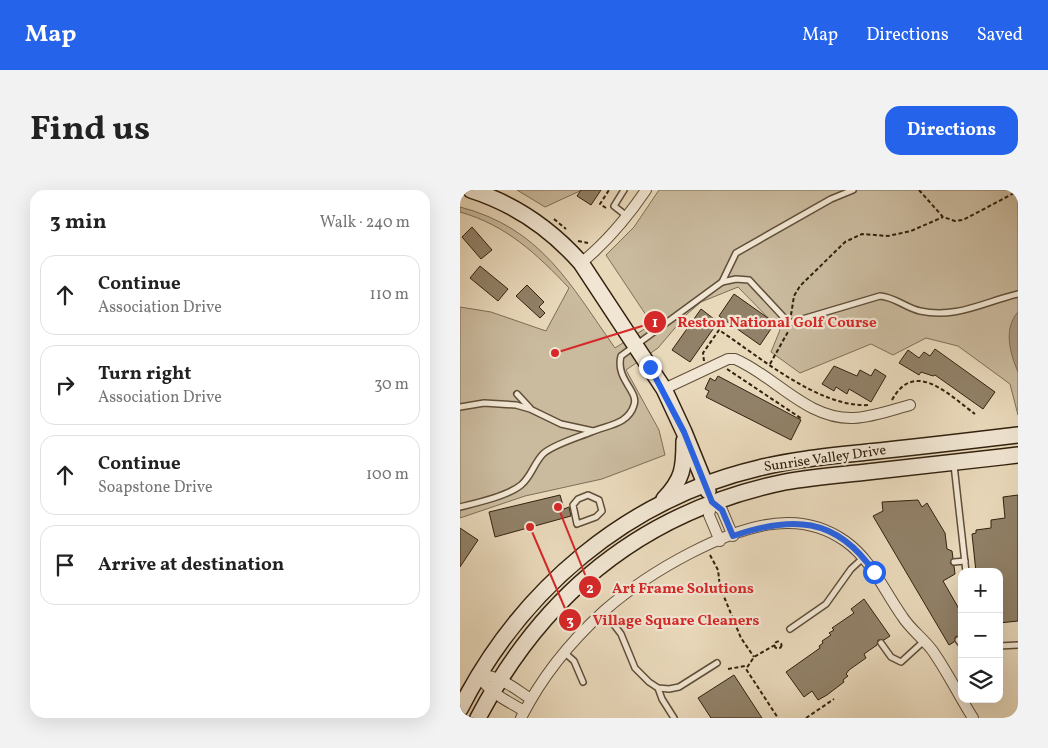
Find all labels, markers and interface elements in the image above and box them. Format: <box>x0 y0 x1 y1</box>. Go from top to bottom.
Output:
text: Map <box>25 18 76 52</box>
text: Map <box>802 23 838 48</box>
text: Directions <box>866 23 949 48</box>
text: Saved <box>977 23 1023 48</box>
text: Find us <box>30 106 150 154</box>
button: Directions <box>885 106 1018 155</box>
text: 3 min <box>50 208 106 237</box>
text: Walk · 240 m <box>320 212 410 234</box>
text: Continue <box>98 271 181 297</box>
icon: ahead <box>51 281 79 309</box>
text: 110 m <box>370 284 409 306</box>
text: Association Drive <box>98 297 222 319</box>
callout: Reston National Golf Course <box>643 307 886 337</box>
text: 1 <box>652 313 658 334</box>
text: Reston National Golf Course <box>677 313 877 334</box>
route end <box>639 356 662 379</box>
text: Turn right <box>98 361 191 387</box>
icon: right <box>51 371 79 399</box>
text: 30 m <box>374 374 409 396</box>
text: Association Drive <box>98 387 222 409</box>
street label: Sunrise Valley Drive <box>763 441 888 477</box>
text: Continue <box>98 451 181 477</box>
icon: ahead <box>51 461 79 489</box>
text: 100 m <box>366 464 409 486</box>
text: Soapstone Drive <box>98 477 213 499</box>
icon: arrive <box>51 551 79 579</box>
text: Arrive at destination <box>98 552 284 578</box>
route start <box>863 561 886 584</box>
map controls <box>958 568 1003 703</box>
button: + <box>958 568 1003 613</box>
callout: Art Frame Solutions <box>577 572 764 602</box>
text: 2 <box>586 579 594 600</box>
text: Art Frame Solutions <box>612 579 754 600</box>
callout: Village Square Cleaners <box>557 605 769 635</box>
text: 3 <box>566 611 574 632</box>
text: Village Square Cleaners <box>593 611 759 632</box>
button: − <box>958 613 1003 658</box>
button: layers <box>958 658 1003 703</box>

